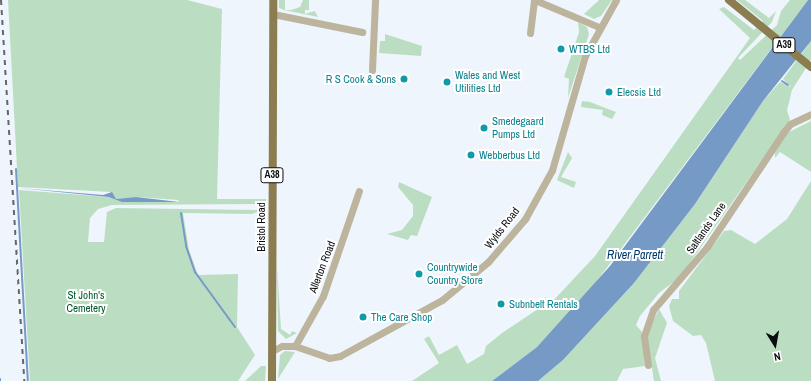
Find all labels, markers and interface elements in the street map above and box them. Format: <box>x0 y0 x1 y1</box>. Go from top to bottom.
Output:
road number: A39 <box>772 37 796 53</box>
place label: WTBS Ltd <box>569 42 610 56</box>
marker: WTBS Ltd <box>556 44 566 54</box>
place label: Wales and West Utilities Ltd <box>455 69 520 95</box>
place label: R S Cook & Sons <box>326 72 396 86</box>
marker: R S Cook & Sons <box>399 74 409 84</box>
marker: Wales and West Utilities Ltd <box>442 77 452 87</box>
place label: Elecsis Ltd <box>617 85 661 99</box>
marker: Elecsis Ltd <box>604 87 614 97</box>
place label: Smedegaard Pumps Ltd <box>492 115 544 141</box>
marker: Smedegaard Pumps Ltd <box>479 123 489 133</box>
place label: Webberbus Ltd <box>479 148 540 162</box>
marker: Webberbus Ltd <box>466 150 476 160</box>
road number: A38 <box>260 167 284 183</box>
street label: Saltlands Lane <box>683 200 729 256</box>
street label: Bristol Road <box>254 202 268 252</box>
street label: Wylds Road <box>482 205 522 251</box>
street label: Allerton Road <box>306 239 338 295</box>
water label: River Parrett <box>607 249 663 263</box>
place label: Countrywide Country Store <box>427 261 483 287</box>
marker: Countrywide Country Store <box>414 269 424 279</box>
park label: St John's Cemetery <box>66 289 106 315</box>
place label: Subnbelt Rentals <box>509 297 578 311</box>
marker: Subnbelt Rentals <box>496 299 506 309</box>
place label: The Care Shop <box>371 310 432 324</box>
marker: The Care Shop <box>358 312 368 322</box>
north arrow <box>755 325 795 365</box>
text: N <box>773 349 782 364</box>

